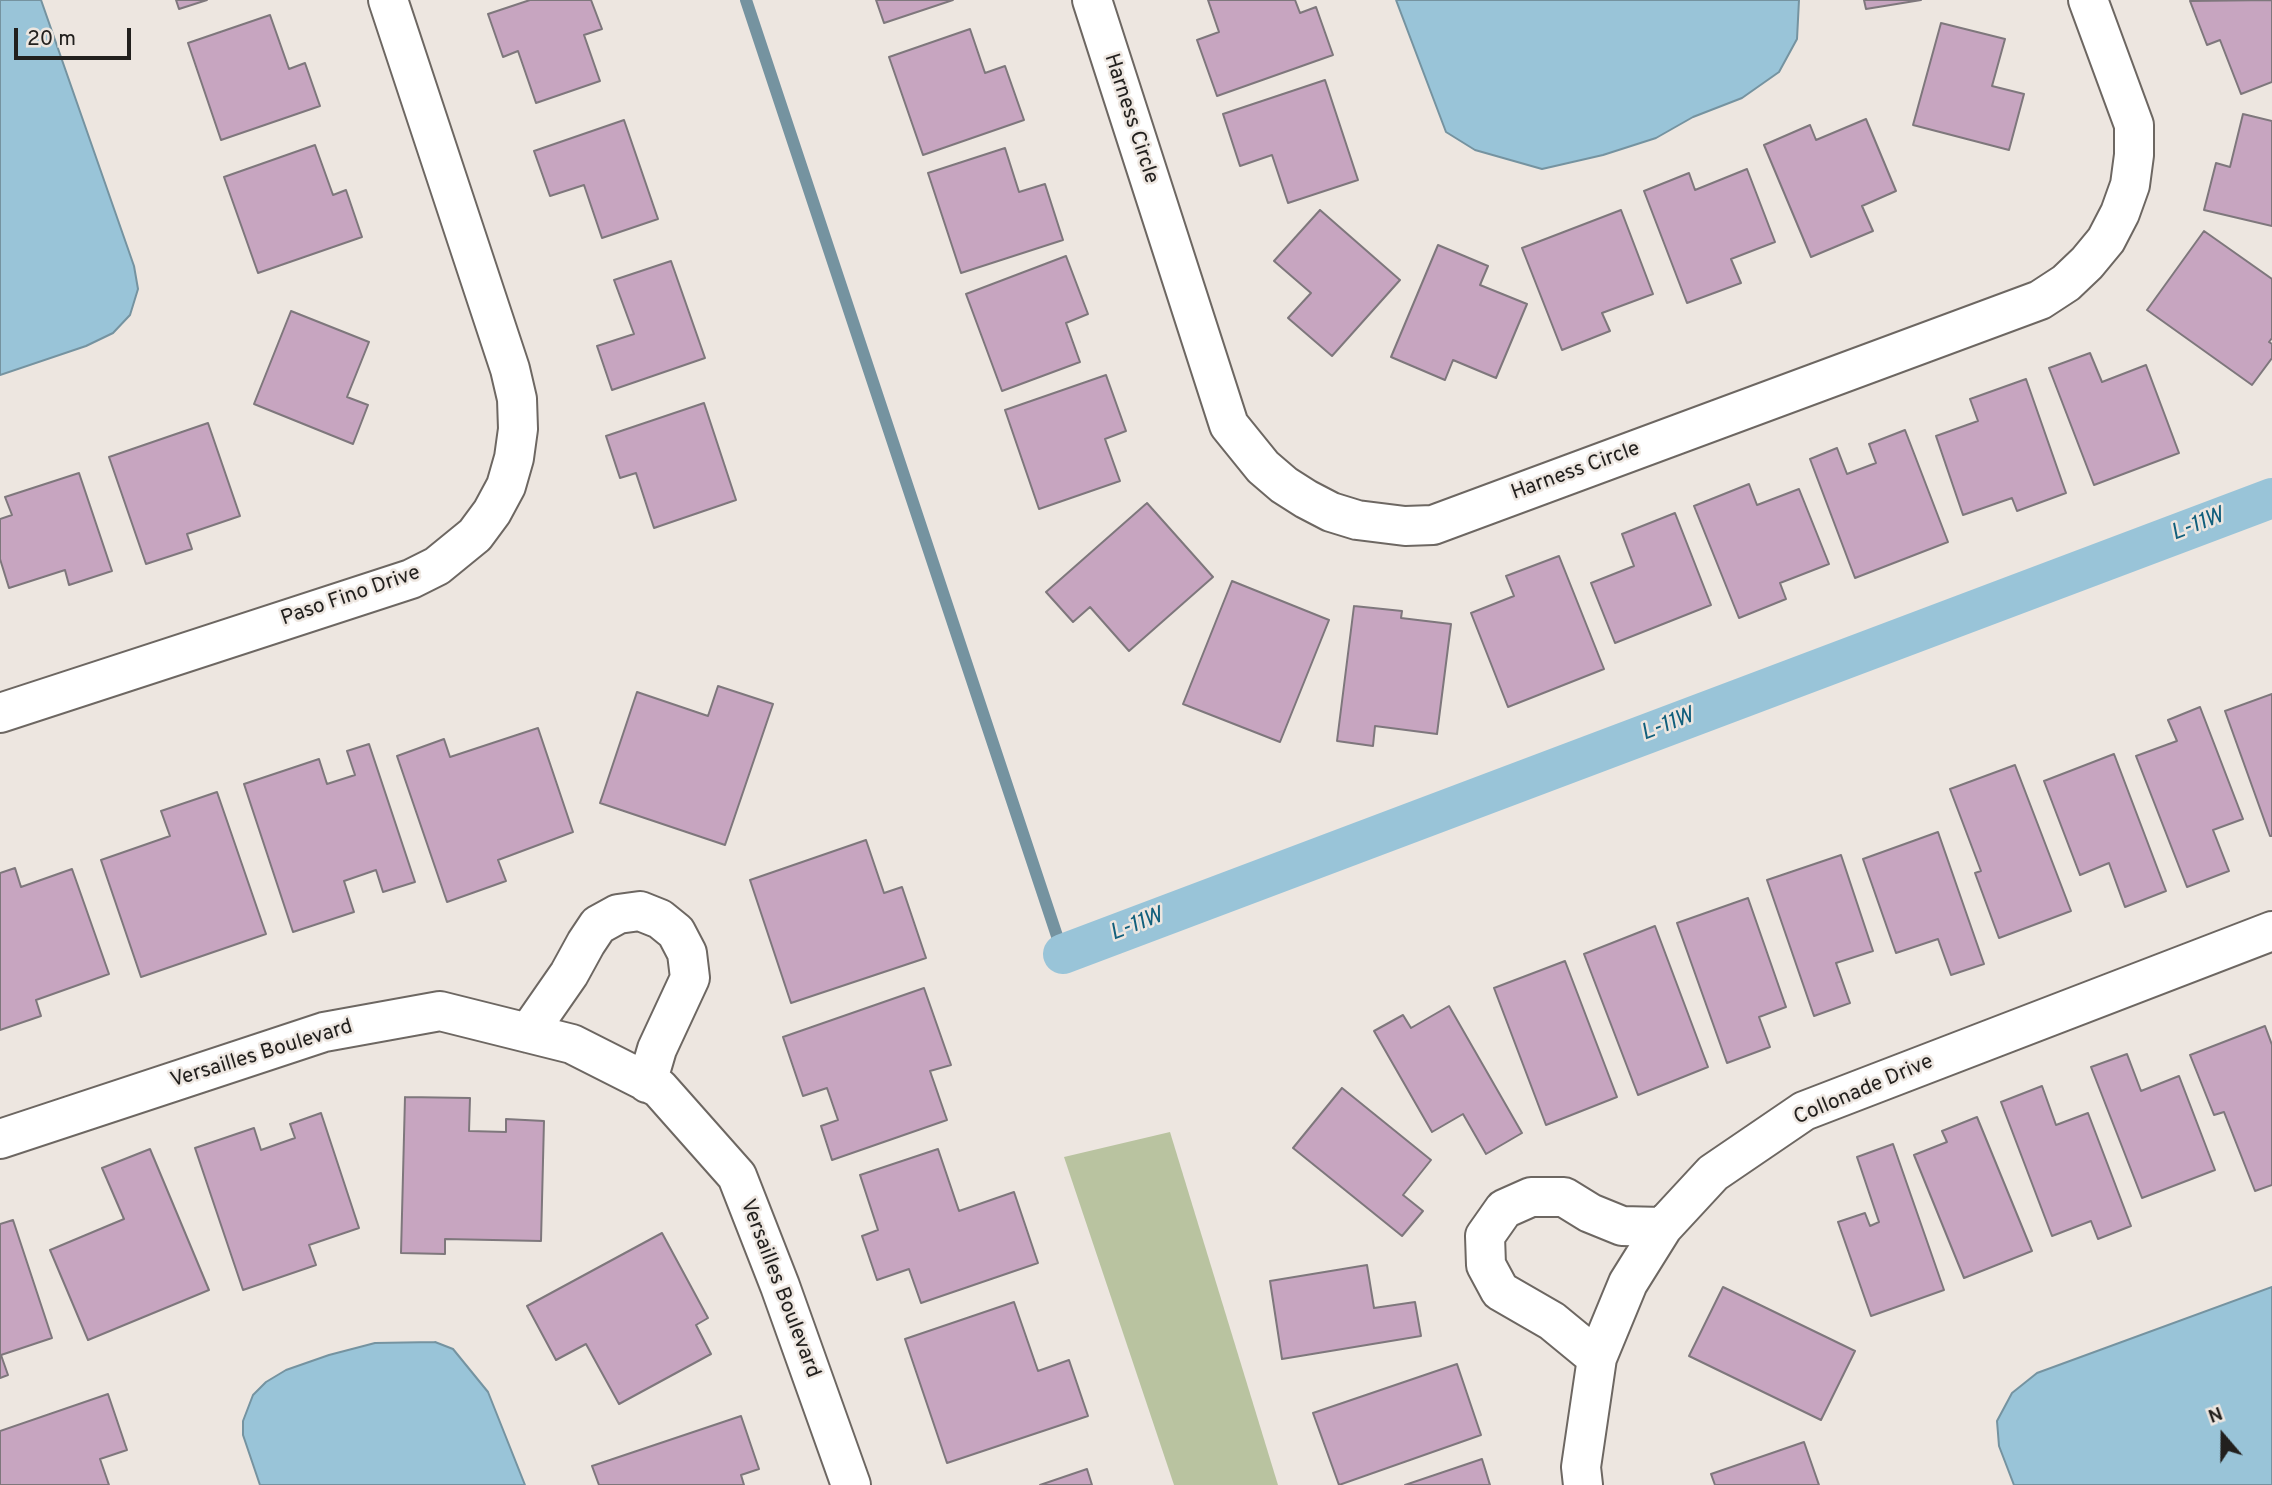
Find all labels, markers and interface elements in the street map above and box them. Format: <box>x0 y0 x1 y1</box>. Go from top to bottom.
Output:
scale bar <box>18 14 135 58</box>
text: 20 m <box>27 26 76 53</box>
street label: Harness Circle <box>1097 51 1163 187</box>
street label: Harness Circle <box>1508 437 1644 507</box>
water label: L-11W <box>2168 503 2228 549</box>
street label: Paso Fino Drive <box>278 561 424 633</box>
water label: L-11W <box>1638 703 1698 749</box>
water label: L-11W <box>1107 903 1167 949</box>
street label: Versailles Boulevard <box>168 1015 356 1095</box>
street label: Collonade Drive <box>1790 1050 1938 1132</box>
street label: Versailles Boulevard <box>733 1196 825 1382</box>
north arrow <box>2188 1401 2258 1471</box>
text: N <box>2205 1403 2226 1430</box>

